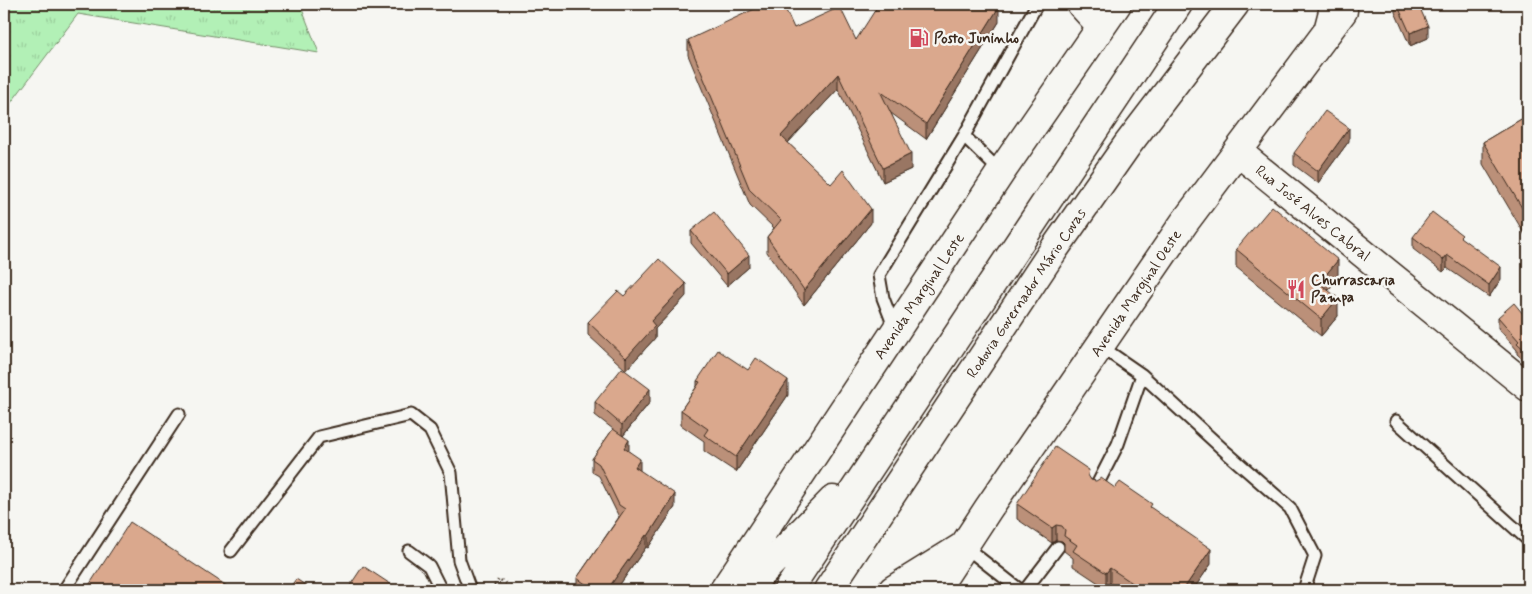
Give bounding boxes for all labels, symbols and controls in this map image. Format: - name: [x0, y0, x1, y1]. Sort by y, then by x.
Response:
- fuel station icon: Posto Juninho: [908, 27, 930, 49]
- place label: Posto Juninho: [934, 29, 1020, 49]
- street label: Rua José Alves Cabral: [1251, 161, 1374, 266]
- street label: Rodovia Governador Mário Covas: [962, 204, 1091, 382]
- street label: Avenida Marginal Oeste: [1087, 226, 1188, 362]
- street label: Avenida Marginal Leste: [870, 229, 970, 364]
- place label: Churrascaria Pampa: [1311, 271, 1395, 308]
- restaurant icon: Churrascaria Pampa: [1285, 278, 1307, 300]

